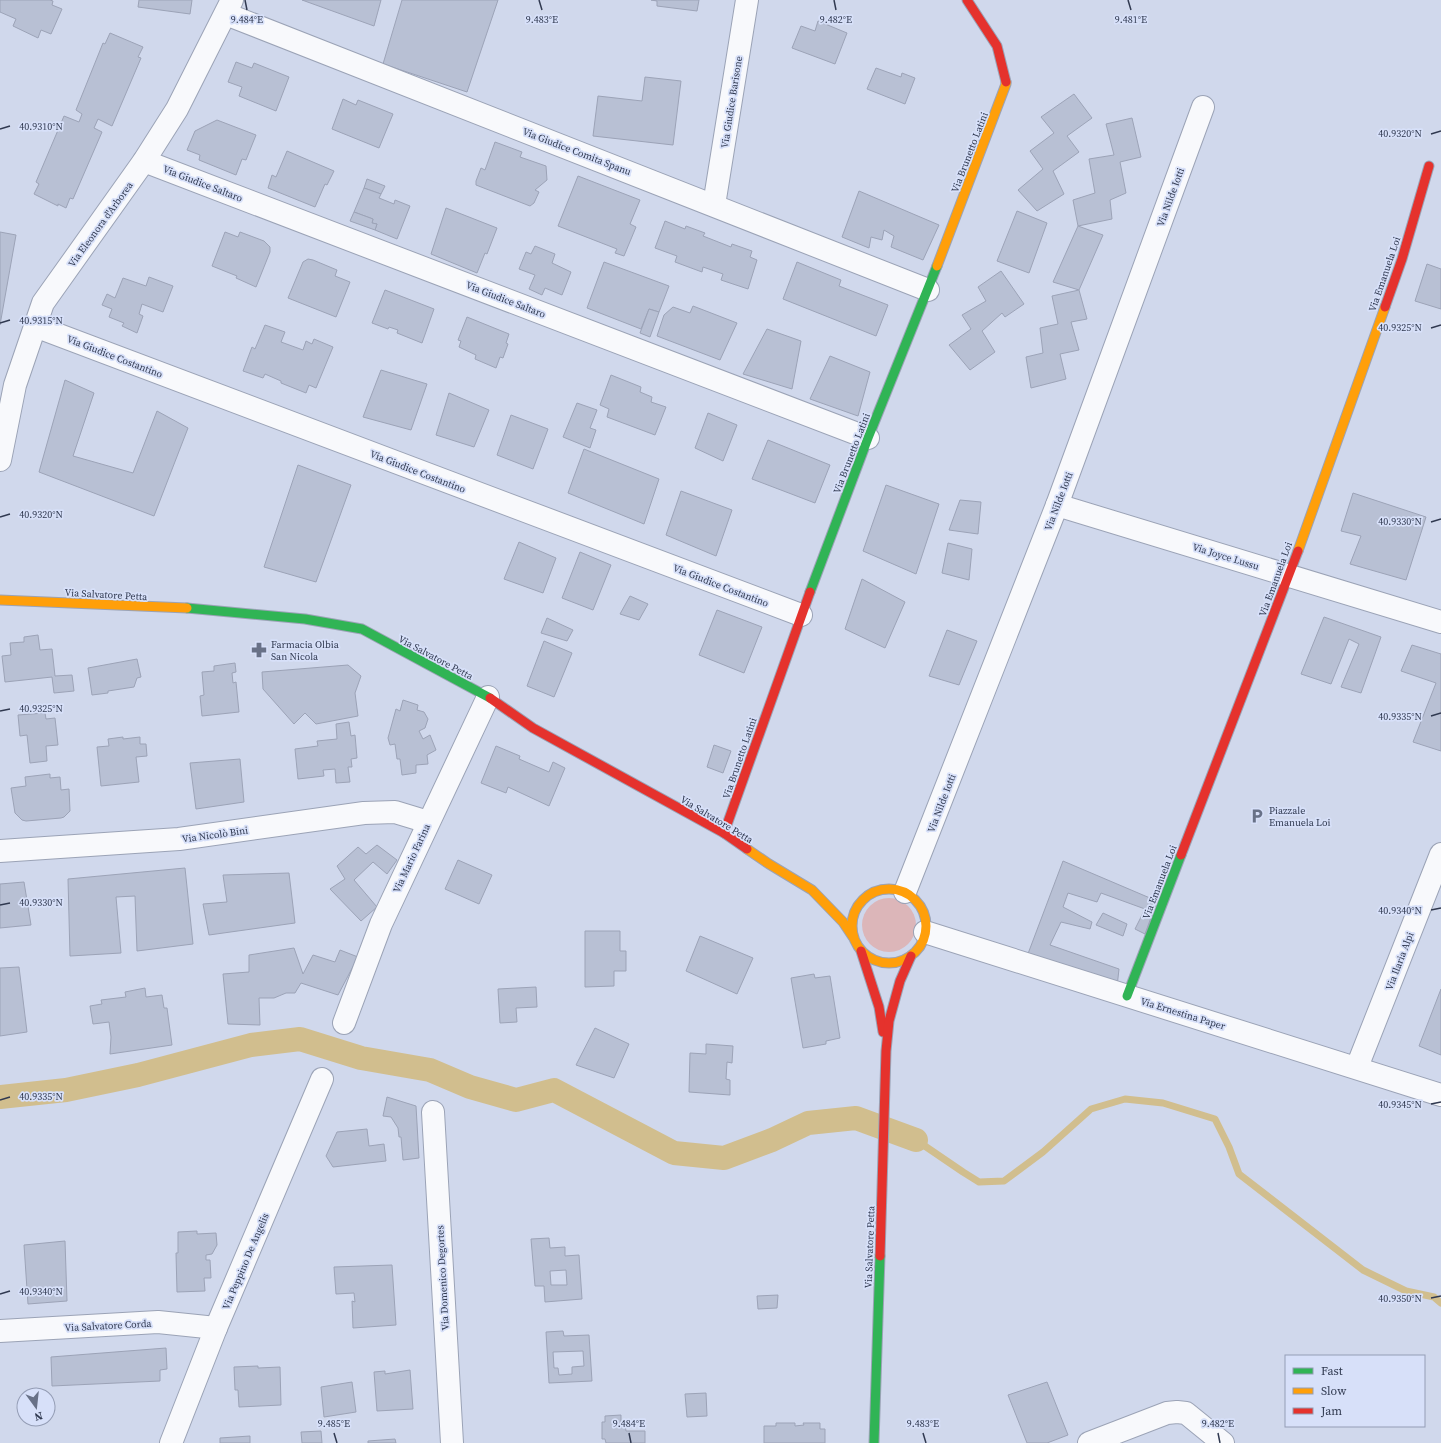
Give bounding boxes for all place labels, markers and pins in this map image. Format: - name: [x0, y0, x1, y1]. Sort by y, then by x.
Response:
- place label: Farmacia Olbia San Nicola: [271, 638, 340, 663]
- pharmacy icon: Farmacia Olbia San Nicola: [250, 641, 268, 659]
- place label: Piazzale Emanuela Loi: [1269, 804, 1331, 829]
- parking icon: Piazzale Emanuela Loi: [1248, 807, 1266, 825]

